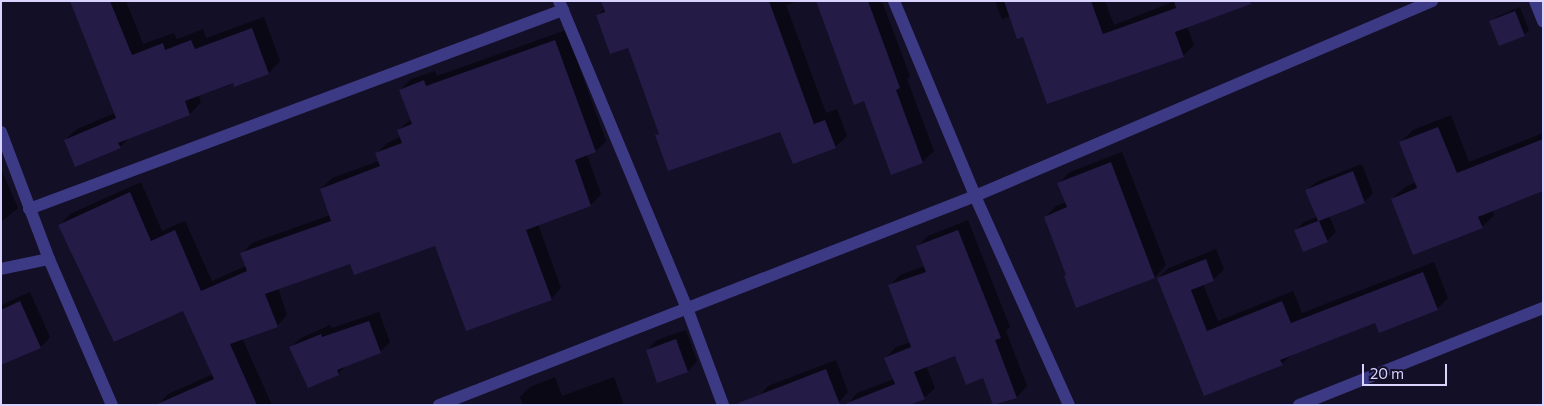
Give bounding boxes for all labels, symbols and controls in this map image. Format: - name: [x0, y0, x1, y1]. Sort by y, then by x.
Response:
- scale bar: [1364, 354, 1449, 386]
- text: 20 m: [1370, 364, 1404, 382]

